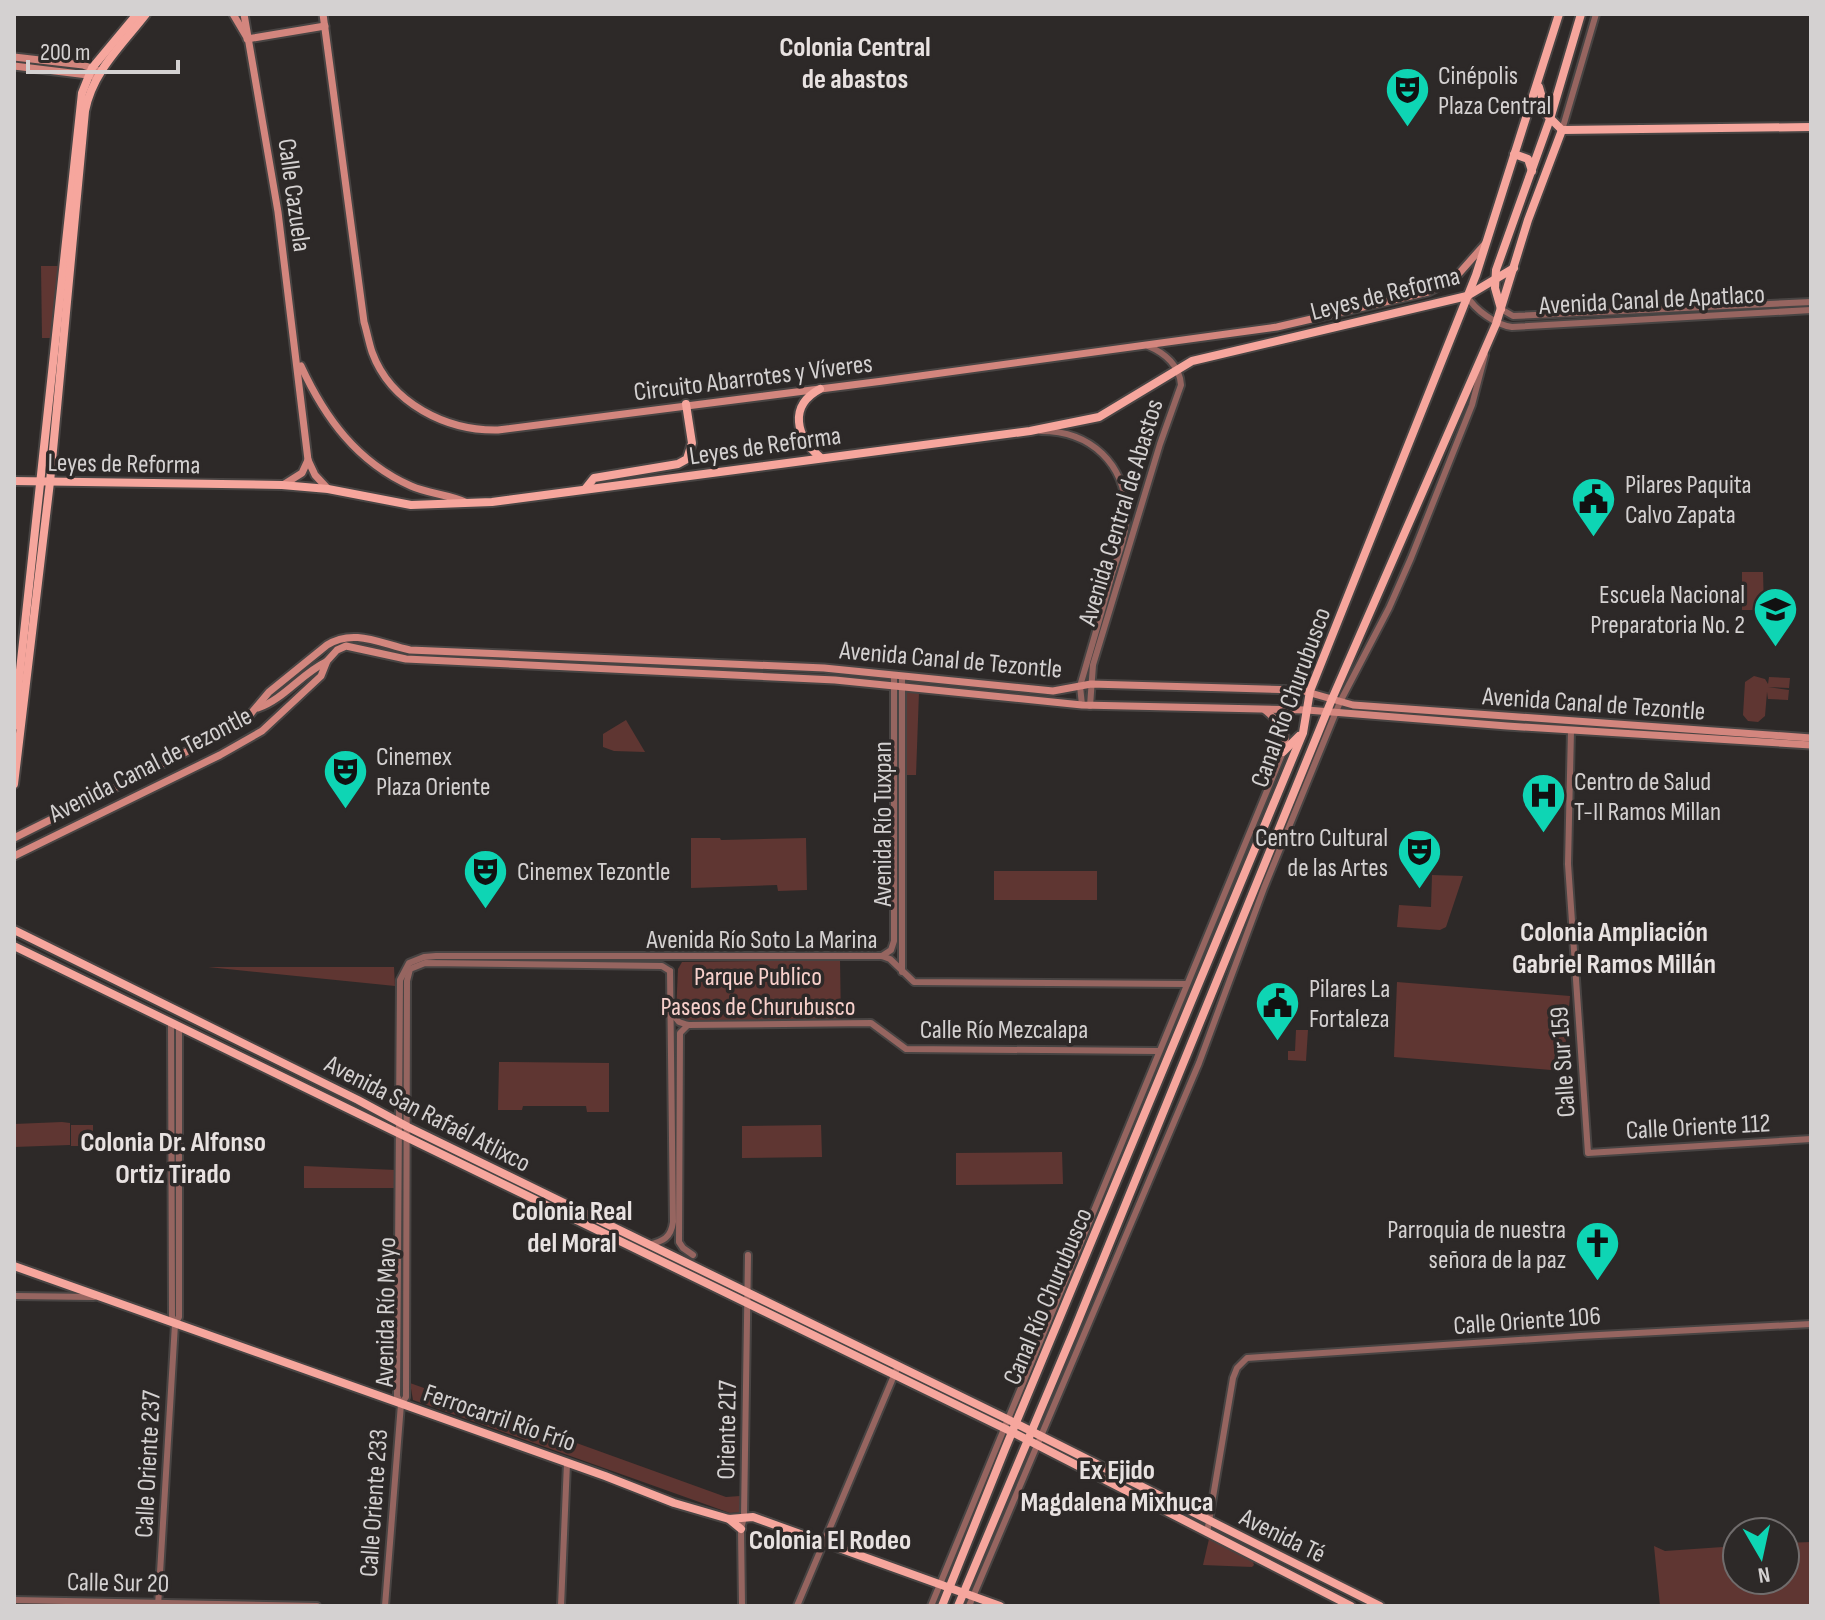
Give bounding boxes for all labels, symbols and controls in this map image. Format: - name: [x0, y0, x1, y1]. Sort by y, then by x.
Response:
- scale bar: [28, 24, 178, 74]
- district label: Colonia Central de abastos: [779, 31, 931, 96]
- text: 200 m: [40, 38, 91, 67]
- place label: Cinépolis Plaza Central: [1438, 61, 1551, 122]
- theatre icon: Cinépolis Plaza Central: [1383, 66, 1431, 129]
- street label: Calle Cazuela: [270, 137, 317, 254]
- street label: Leyes de Reforma: [1307, 261, 1463, 328]
- street label: Avenida Canal de Apatlaco: [1537, 279, 1766, 322]
- street label: Circuito Abarrotes y Víveres: [632, 348, 874, 409]
- street label: Avenida Central de Abastos: [1072, 396, 1171, 630]
- street label: Leyes de Reforma: [687, 421, 843, 472]
- street label: Leyes de Reforma: [47, 448, 201, 481]
- place label: Pilares Paquita Calvo Zapata: [1625, 470, 1752, 531]
- public building icon: Pilares Paquita Calvo Zapata: [1570, 475, 1618, 538]
- place label: Escuela Nacional Preparatoria No. 2: [1590, 580, 1745, 641]
- school or university icon: Escuela Nacional Preparatoria No. 2: [1752, 585, 1800, 648]
- street label: Canal Río Churubusco: [1245, 603, 1338, 792]
- street label: Avenida Canal de Tezontle: [837, 635, 1063, 686]
- street label: Avenida Canal de Tezontle: [1480, 681, 1706, 728]
- street label: Avenida Canal de Tezontle: [43, 701, 257, 830]
- street label: Avenida Río Tuxpan: [868, 741, 899, 908]
- place label: Cinemex Plaza Oriente: [376, 742, 490, 803]
- theatre icon: Cinemex Plaza Oriente: [321, 747, 369, 810]
- place label: Centro de Salud T-II Ramos Millan: [1574, 767, 1721, 828]
- hospital icon: Centro de Salud T-II Ramos Millan: [1519, 772, 1567, 835]
- place label: Centro Cultural de las Artes: [1255, 823, 1388, 884]
- theatre icon: Centro Cultural de las Artes: [1395, 828, 1443, 891]
- theatre icon: Cinemex Tezontle: [462, 847, 510, 910]
- place label: Cinemex Tezontle: [517, 857, 670, 888]
- district label: Colonia Ampliación Gabriel Ramos Millán: [1512, 916, 1716, 981]
- street label: Avenida Río Soto La Marina: [645, 925, 878, 956]
- park label: Parque Publico Paseos de Churubusco: [660, 962, 856, 1023]
- place label: Pilares La Fortaleza: [1309, 974, 1390, 1035]
- public building icon: Pilares La Fortaleza: [1254, 979, 1302, 1042]
- street label: Calle Sur 159: [1544, 1005, 1583, 1118]
- street label: Calle Río Mezcalapa: [920, 1015, 1088, 1046]
- street label: Avenida San Rafaél Atlixco: [318, 1049, 535, 1180]
- street label: Calle Oriente 112: [1625, 1108, 1771, 1147]
- district label: Colonia Dr. Alfonso Ortiz Tirado: [80, 1126, 266, 1191]
- district label: Colonia Real del Moral: [512, 1195, 632, 1260]
- street label: Canal Río Churubusco: [997, 1204, 1100, 1390]
- place label: Parroquia de nuestra señora de la paz: [1387, 1215, 1566, 1276]
- church icon: Parroquia de nuestra señora de la paz: [1573, 1220, 1621, 1283]
- street label: Avenida Río Mayo: [370, 1237, 403, 1388]
- street label: Calle Oriente 106: [1452, 1301, 1602, 1342]
- street label: Ferrocarril Río Frío: [419, 1378, 580, 1459]
- street label: Oriente 217: [711, 1379, 744, 1480]
- street label: Calle Oriente 237: [129, 1389, 168, 1539]
- street label: Calle Oriente 233: [354, 1428, 395, 1578]
- district label: Ex Ejido Magdalena Mixhuca: [1020, 1454, 1214, 1519]
- street label: Avenida Té: [1234, 1502, 1330, 1570]
- north arrow: [1721, 1516, 1801, 1596]
- district label: Colonia El Rodeo: [749, 1524, 911, 1557]
- text: N: [1756, 1560, 1772, 1589]
- street label: Calle Sur 20: [67, 1567, 169, 1600]

